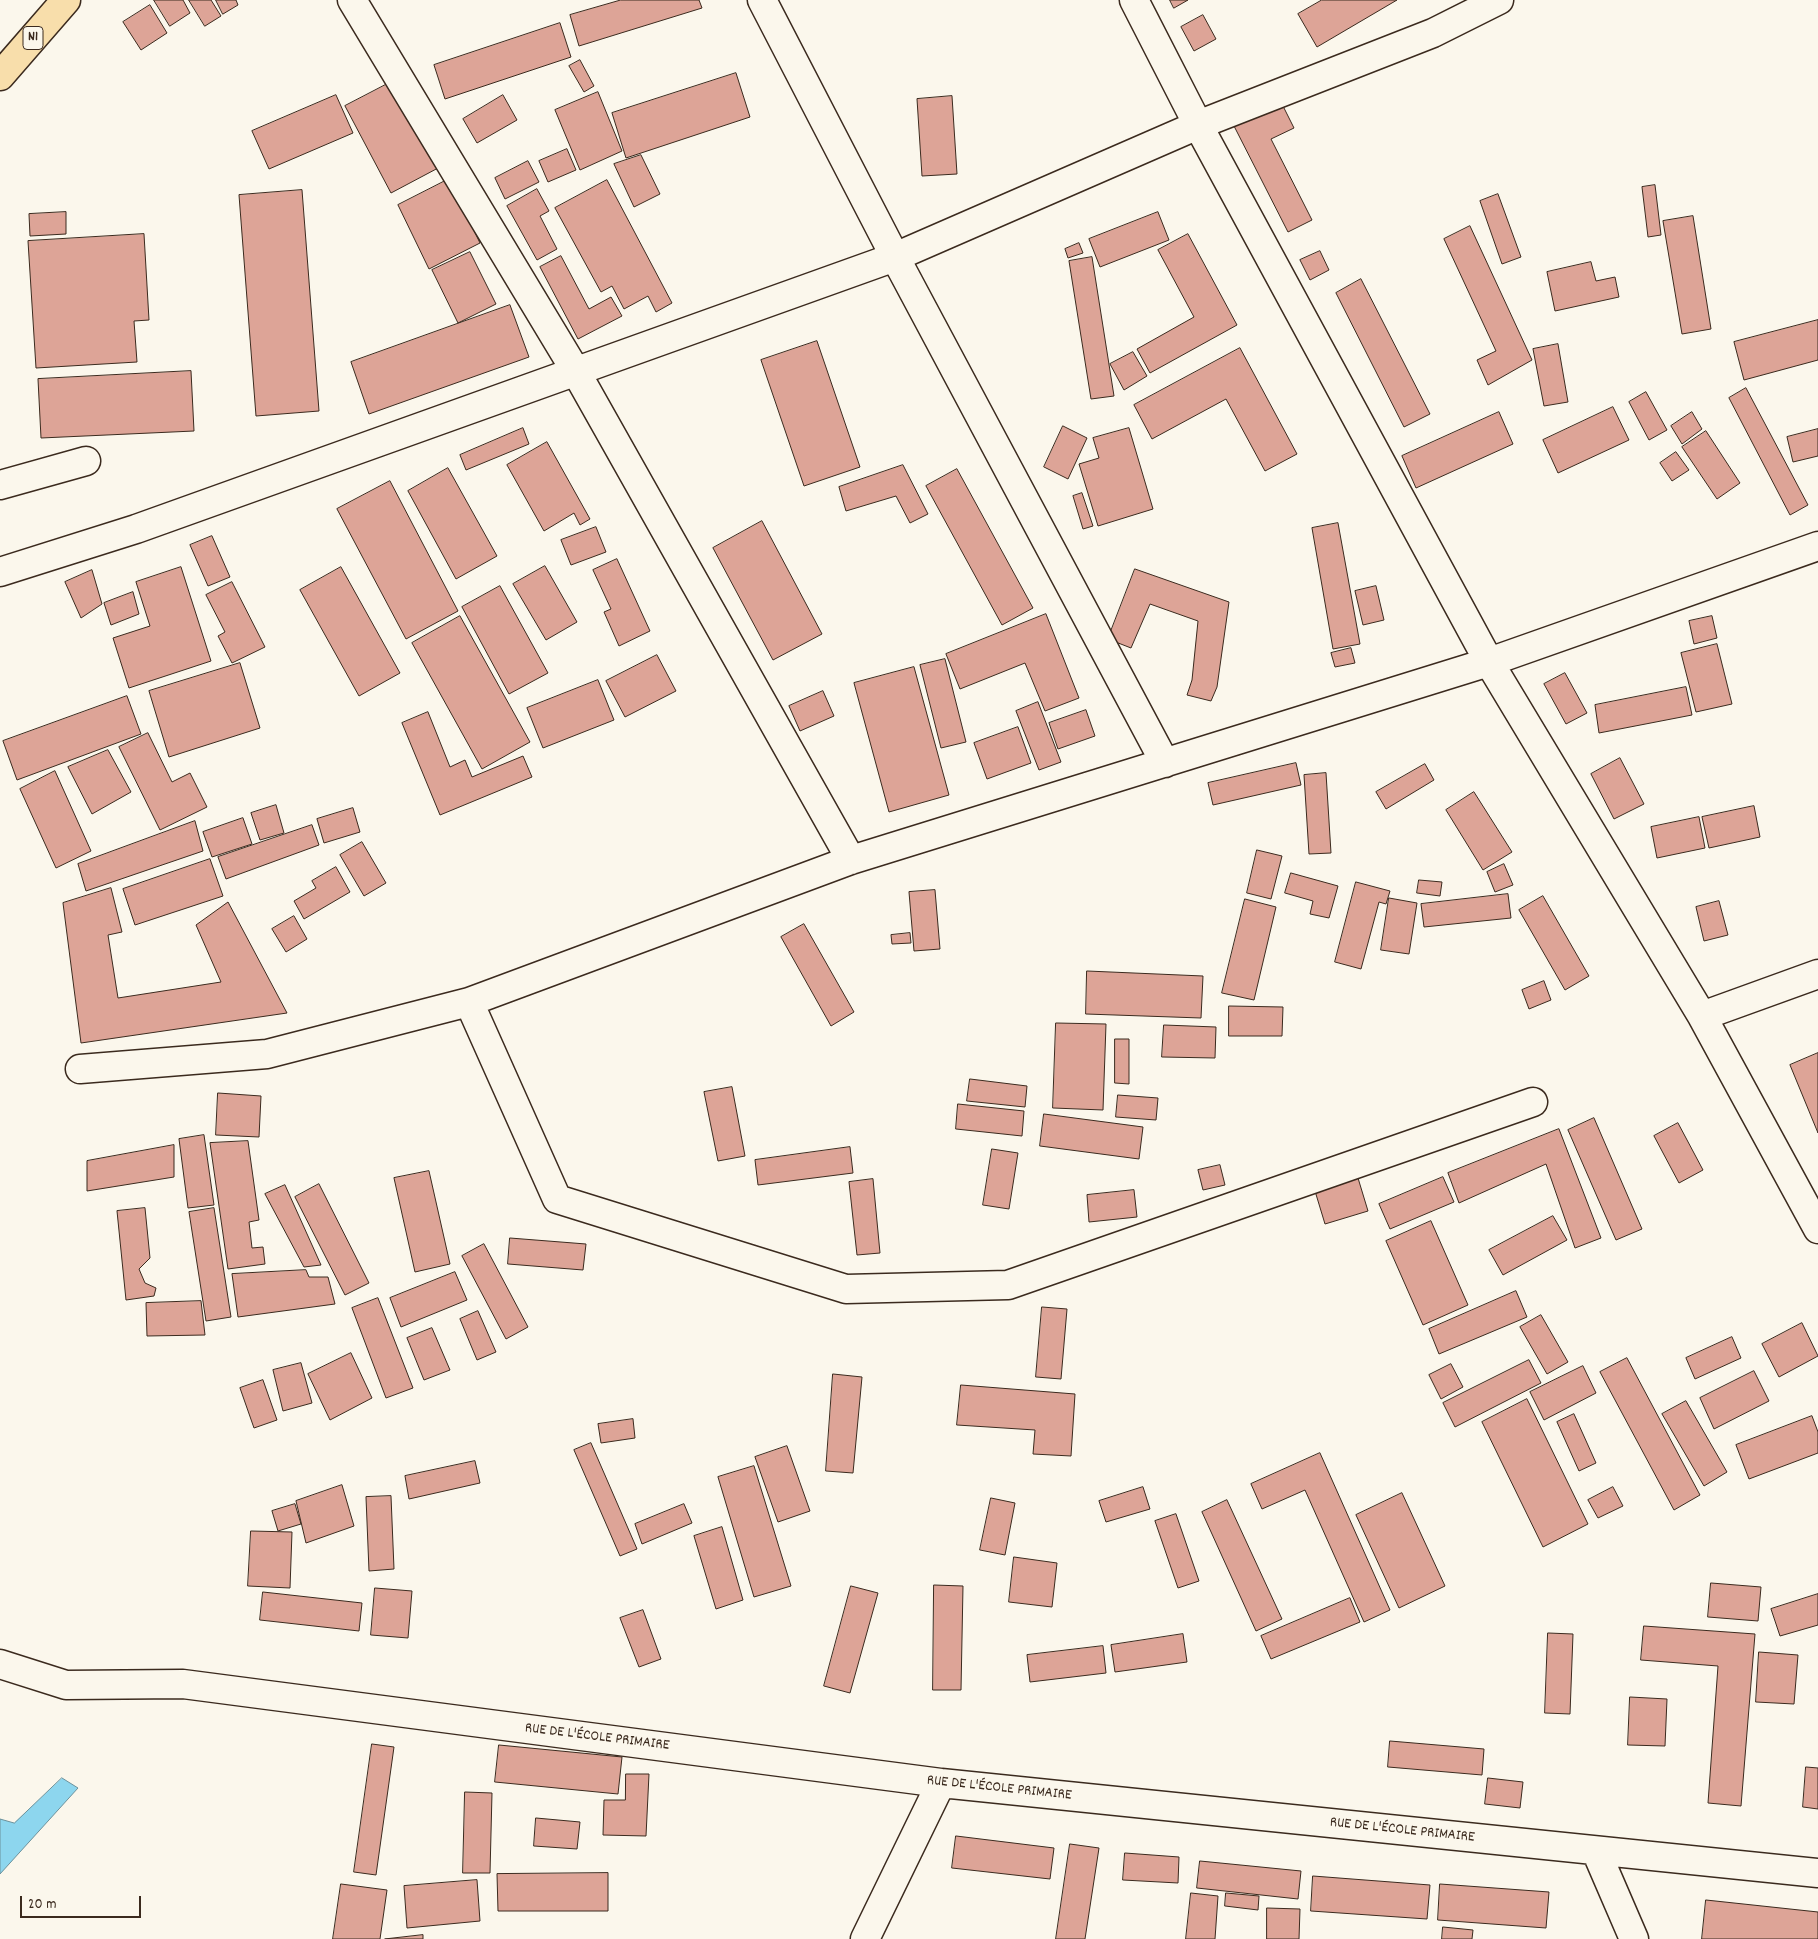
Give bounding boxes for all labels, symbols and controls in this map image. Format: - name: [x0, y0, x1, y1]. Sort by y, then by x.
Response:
- road number: N1: [23, 26, 43, 49]
- street label: RUE DE L'ÉCOLE PRIMAIRE: [524, 1720, 670, 1756]
- street label: RUE DE L'ÉCOLE PRIMAIRE: [926, 1772, 1072, 1806]
- street label: RUE DE L'ÉCOLE PRIMAIRE: [1329, 1814, 1475, 1848]
- scale bar: [22, 1886, 144, 1918]
- text: 20 m: [28, 1894, 56, 1916]

